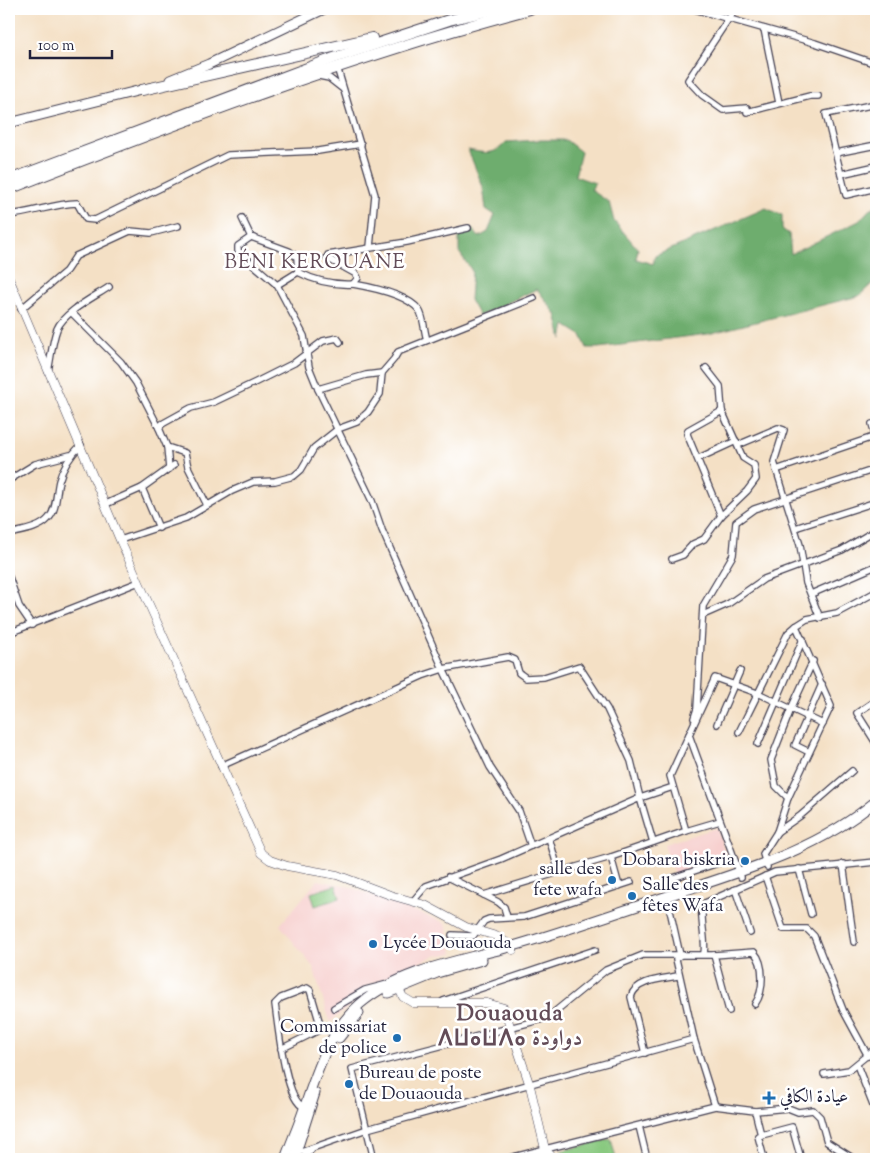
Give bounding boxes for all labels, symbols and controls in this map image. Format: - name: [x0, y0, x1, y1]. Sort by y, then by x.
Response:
- scale bar: [30, 28, 112, 60]
- text: 100 m: [38, 36, 75, 57]
- district label: BÉNI KEROUANE: [224, 248, 406, 278]
- place label: Dobara biskria: [623, 848, 735, 874]
- marker: Dobara biskria: [739, 855, 751, 867]
- place label: salle des fete wafa: [533, 857, 602, 904]
- place label: Salle des fêtes Wafa: [642, 873, 723, 920]
- marker: salle des fete wafa: [606, 874, 618, 886]
- marker: Salle des fêtes Wafa: [626, 890, 638, 902]
- place label: Lycée Douaouda: [383, 931, 512, 957]
- marker: Lycée Douaouda: [367, 938, 379, 950]
- district label: Douaouda ⴷⵡⴰⵡⴷⴰ دواودة: [438, 999, 582, 1056]
- place label: Commissariat de police: [280, 1015, 387, 1062]
- marker: Commissariat de police: [391, 1032, 403, 1044]
- place label: Bureau de poste de Douaouda: [359, 1061, 482, 1108]
- marker: Bureau de poste de Douaouda: [343, 1078, 355, 1090]
- place label: عيادة الكافي: [780, 1085, 848, 1111]
- marker: عيادة الكافي: [762, 1091, 776, 1105]

